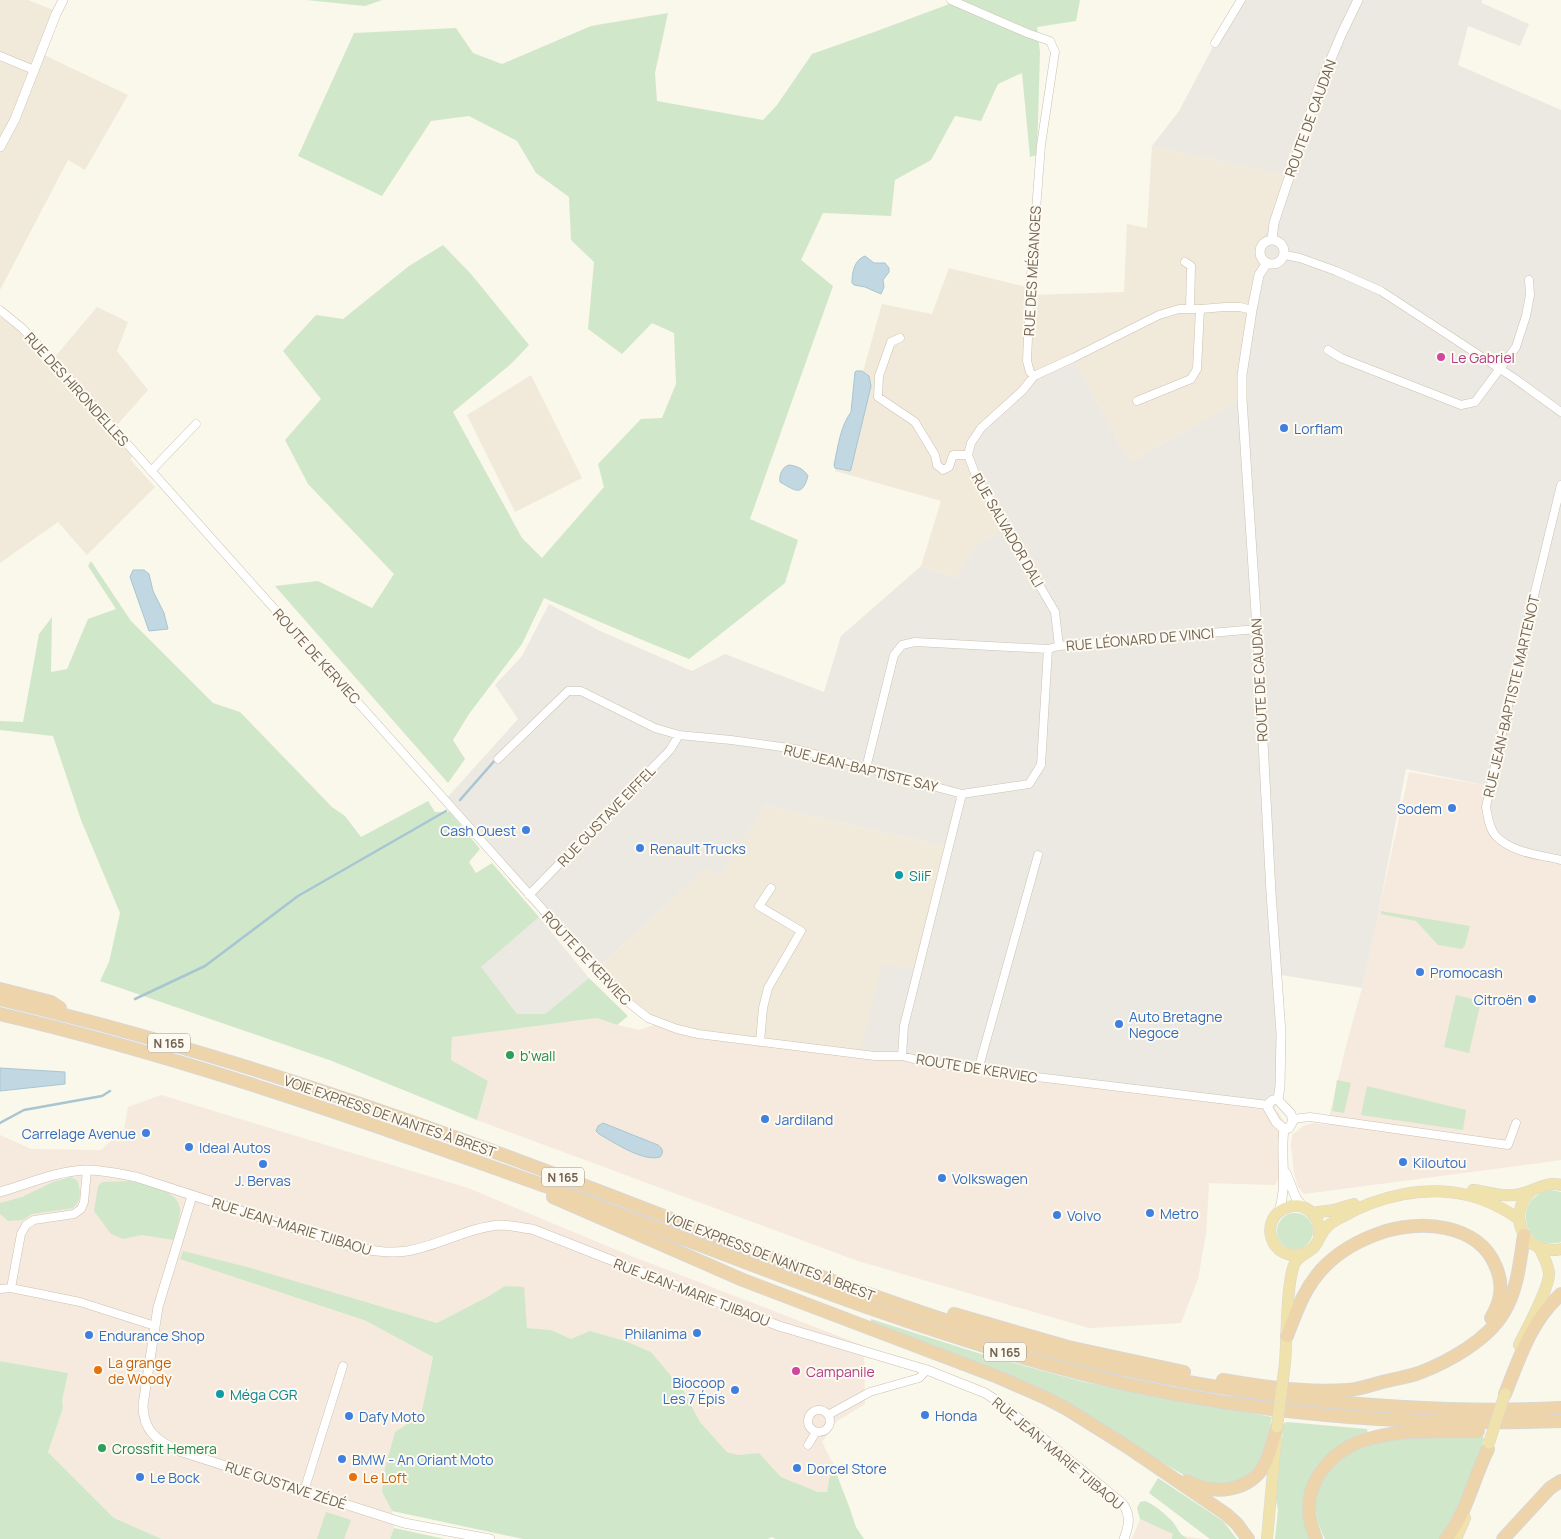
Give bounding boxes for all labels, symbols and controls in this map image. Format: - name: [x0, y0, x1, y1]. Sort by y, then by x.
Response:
- street label: ROUTE DE CAUDAN: [1280, 57, 1340, 179]
- street label: RUE DES MÉSANGES: [1019, 205, 1045, 337]
- street label: RUE DES HIRONDELLES: [21, 328, 134, 450]
- place label: Le Gabriel: [1451, 348, 1515, 367]
- marker: Le Gabriel: [1435, 351, 1447, 363]
- place label: Lorflam: [1294, 419, 1343, 438]
- marker: Lorflam: [1278, 422, 1290, 434]
- street label: RUE SALVADOR DALI: [968, 469, 1048, 591]
- street label: RUE JEAN-BAPTISTE MARTENOT: [1478, 592, 1544, 799]
- street label: ROUTE DE KERVIEC: [269, 604, 365, 708]
- street label: ROUTE DE CAUDAN: [1246, 618, 1272, 742]
- street label: RUE LÉONARD DE VINCI: [1065, 623, 1215, 655]
- street label: RUE JEAN-BAPTISTE SAY: [782, 740, 940, 796]
- street label: RUE GUSTAVE EIFFEL: [553, 762, 659, 870]
- place label: Sodem: [1397, 799, 1442, 818]
- marker: Sodem: [1446, 802, 1458, 814]
- place label: Cash Ouest: [440, 821, 516, 840]
- marker: Cash Ouest: [520, 824, 532, 836]
- place label: Renault Trucks: [650, 839, 746, 858]
- marker: Renault Trucks: [634, 842, 646, 854]
- place label: SiiF: [909, 866, 931, 885]
- marker: SiiF: [893, 869, 905, 881]
- street label: ROUTE DE KERVIEC: [538, 907, 636, 1009]
- place label: Promocash: [1430, 963, 1503, 982]
- marker: Promocash: [1414, 966, 1426, 978]
- place label: Citroën: [1474, 990, 1522, 1009]
- marker: Citroën: [1526, 993, 1538, 1005]
- place label: Auto Bretagne Negoce: [1129, 1007, 1222, 1042]
- marker: Auto Bretagne Negoce: [1113, 1018, 1125, 1030]
- road number: N 165: [148, 1034, 190, 1052]
- place label: b'wall: [520, 1046, 556, 1065]
- marker: b'wall: [504, 1049, 516, 1061]
- street label: ROUTE DE KERVIEC: [915, 1049, 1039, 1087]
- street label: VOIE EXPRESS DE NANTES À BREST: [281, 1071, 499, 1162]
- place label: Jardiland: [775, 1110, 833, 1129]
- marker: Jardiland: [759, 1113, 771, 1125]
- place label: Carrelage Avenue: [22, 1124, 136, 1143]
- marker: Carrelage Avenue: [140, 1127, 152, 1139]
- place label: Ideal Autos: [199, 1138, 271, 1157]
- marker: Ideal Autos: [183, 1141, 195, 1153]
- place label: Kiloutou: [1413, 1153, 1466, 1172]
- marker: Kiloutou: [1397, 1156, 1409, 1168]
- marker: J. Bervas: [257, 1158, 269, 1170]
- road number: N 165: [542, 1168, 584, 1186]
- place label: Volkswagen: [952, 1169, 1028, 1188]
- place label: J. Bervas: [235, 1171, 291, 1190]
- marker: Volkswagen: [936, 1172, 948, 1184]
- street label: RUE JEAN-MARIE TJIBAOU: [210, 1193, 374, 1259]
- place label: Metro: [1160, 1204, 1199, 1223]
- place label: Volvo: [1067, 1206, 1101, 1225]
- street label: VOIE EXPRESS DE NANTES À BREST: [662, 1207, 878, 1305]
- marker: Metro: [1144, 1207, 1156, 1219]
- marker: Volvo: [1051, 1209, 1063, 1221]
- street label: RUE JEAN-MARIE TJIBAOU: [611, 1253, 773, 1331]
- place label: Philanima: [625, 1324, 687, 1343]
- place label: Endurance Shop: [99, 1326, 205, 1345]
- marker: Philanima: [691, 1327, 703, 1339]
- marker: Endurance Shop: [83, 1329, 95, 1341]
- road number: N 165: [984, 1342, 1026, 1361]
- place label: La grange de Woody: [108, 1353, 172, 1388]
- place label: Campanile: [806, 1362, 875, 1381]
- marker: La grange de Woody: [92, 1364, 104, 1376]
- marker: Campanile: [790, 1365, 802, 1377]
- place label: Biocoop Les 7 Épis: [663, 1373, 725, 1408]
- marker: Biocoop Les 7 Épis: [729, 1384, 741, 1396]
- place label: Méga CGR: [230, 1385, 298, 1404]
- marker: Méga CGR: [214, 1388, 226, 1400]
- street label: RUE JEAN-MARIE TJIBAOU: [988, 1392, 1128, 1514]
- place label: Honda: [935, 1406, 977, 1425]
- place label: Dafy Moto: [359, 1407, 425, 1426]
- marker: Honda: [919, 1409, 931, 1421]
- marker: Dafy Moto: [343, 1410, 355, 1422]
- place label: Crossfit Hemera: [112, 1439, 217, 1458]
- marker: Crossfit Hemera: [96, 1442, 108, 1454]
- place label: BMW - An Oriant Moto: [352, 1450, 494, 1469]
- marker: BMW - An Oriant Moto: [336, 1453, 348, 1465]
- street label: RUE GUSTAVE ZÉDÉ: [223, 1456, 349, 1514]
- place label: Dorcel Store: [807, 1459, 887, 1478]
- marker: Dorcel Store: [791, 1462, 803, 1474]
- place label: Le Bock: [150, 1468, 201, 1487]
- place label: Le Loft: [363, 1468, 408, 1487]
- marker: Le Bock: [134, 1471, 146, 1483]
- marker: Le Loft: [347, 1471, 359, 1483]

